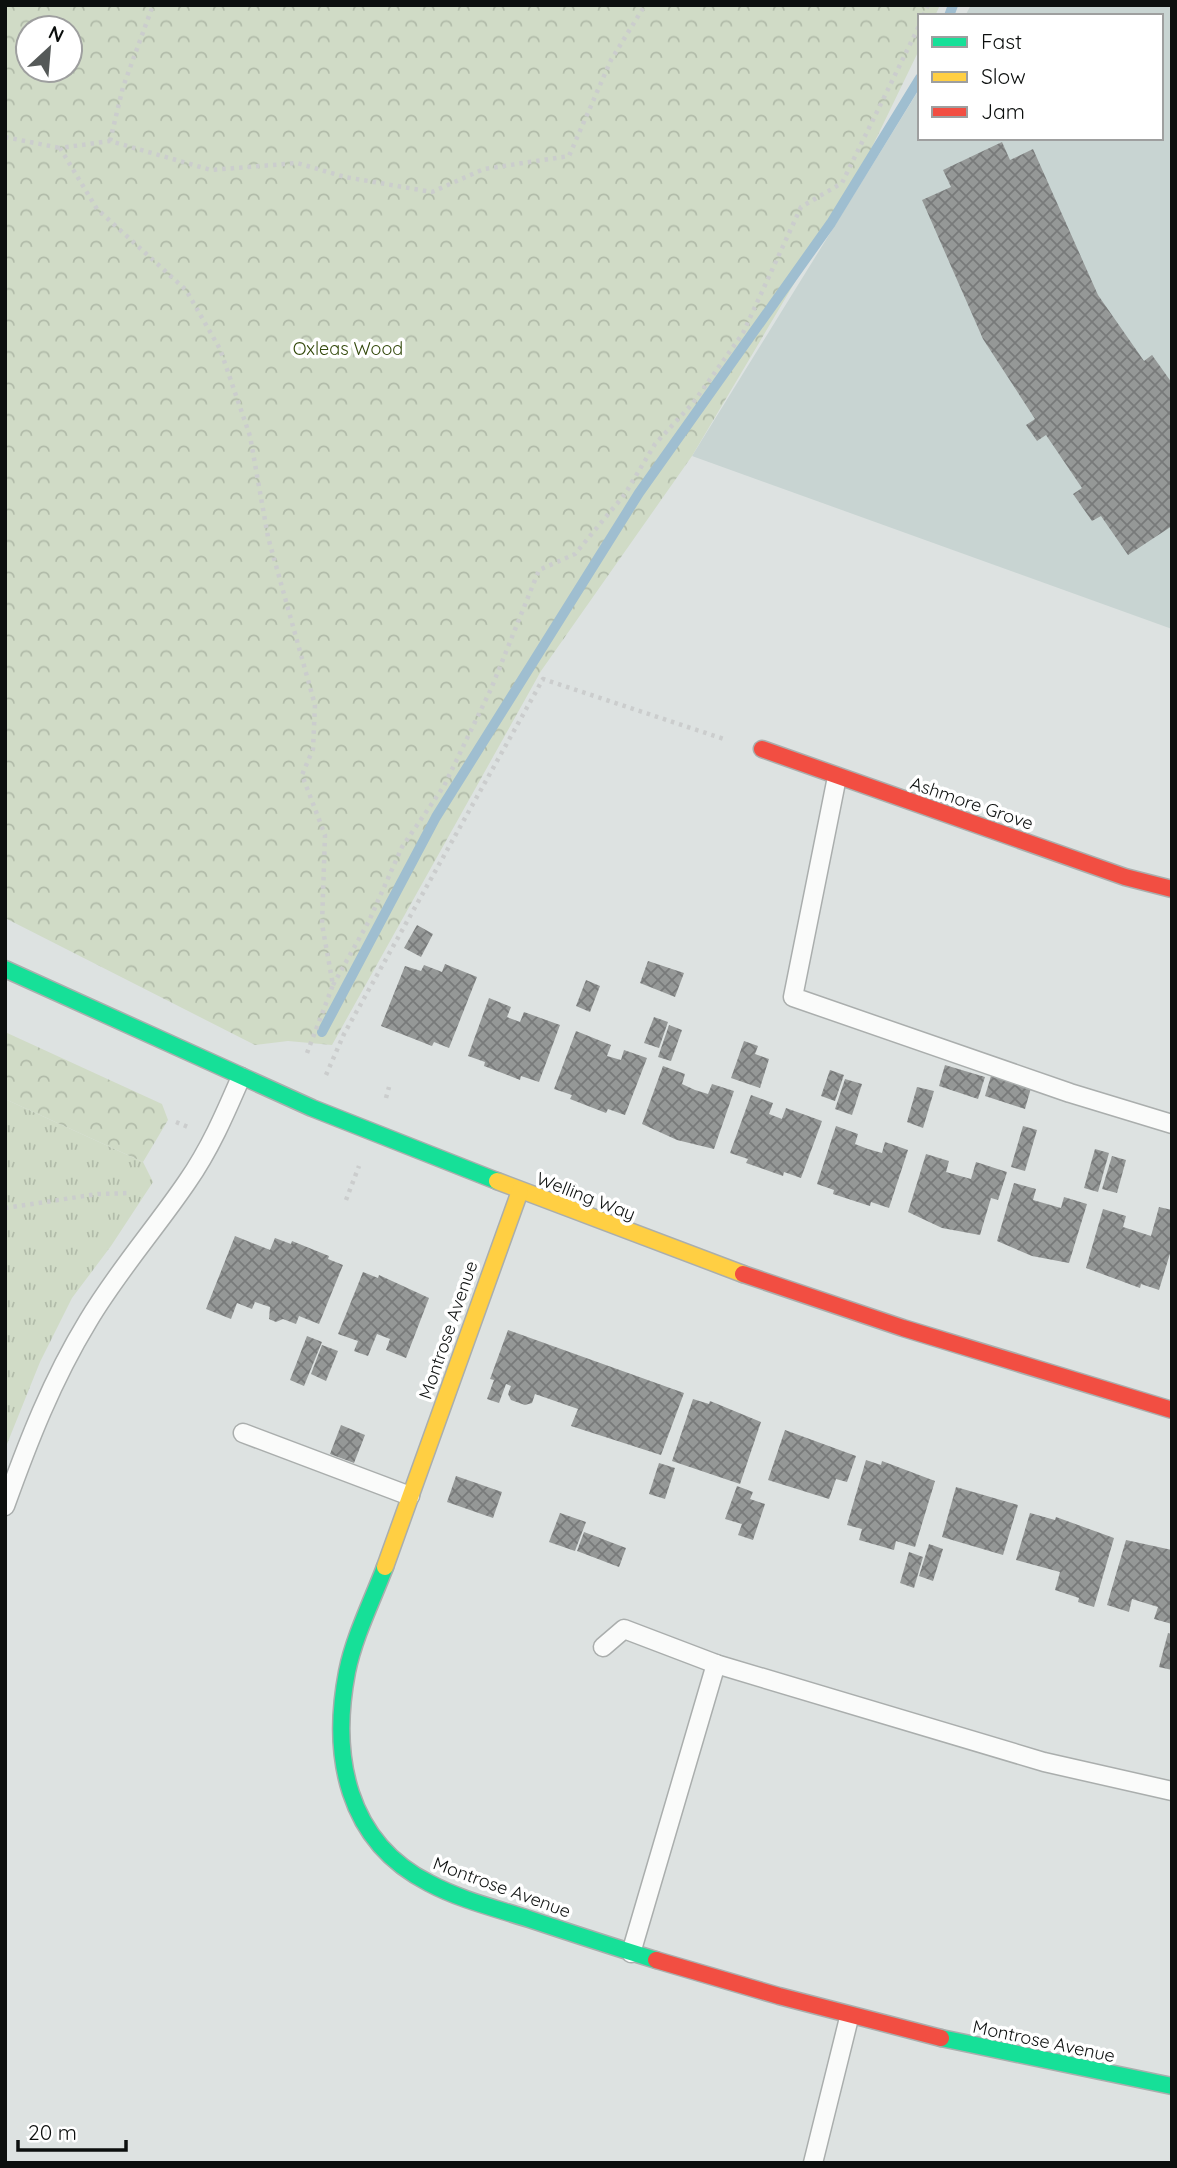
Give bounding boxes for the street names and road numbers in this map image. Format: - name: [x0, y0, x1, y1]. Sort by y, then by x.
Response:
- street label: Ashmore Grove: [907, 771, 1037, 835]
- street label: Welling Way: [533, 1167, 639, 1225]
- street label: Montrose Avenue: [414, 1258, 482, 1402]
- street label: Montrose Avenue: [430, 1851, 574, 1923]
- street label: Montrose Avenue: [971, 2015, 1117, 2067]

